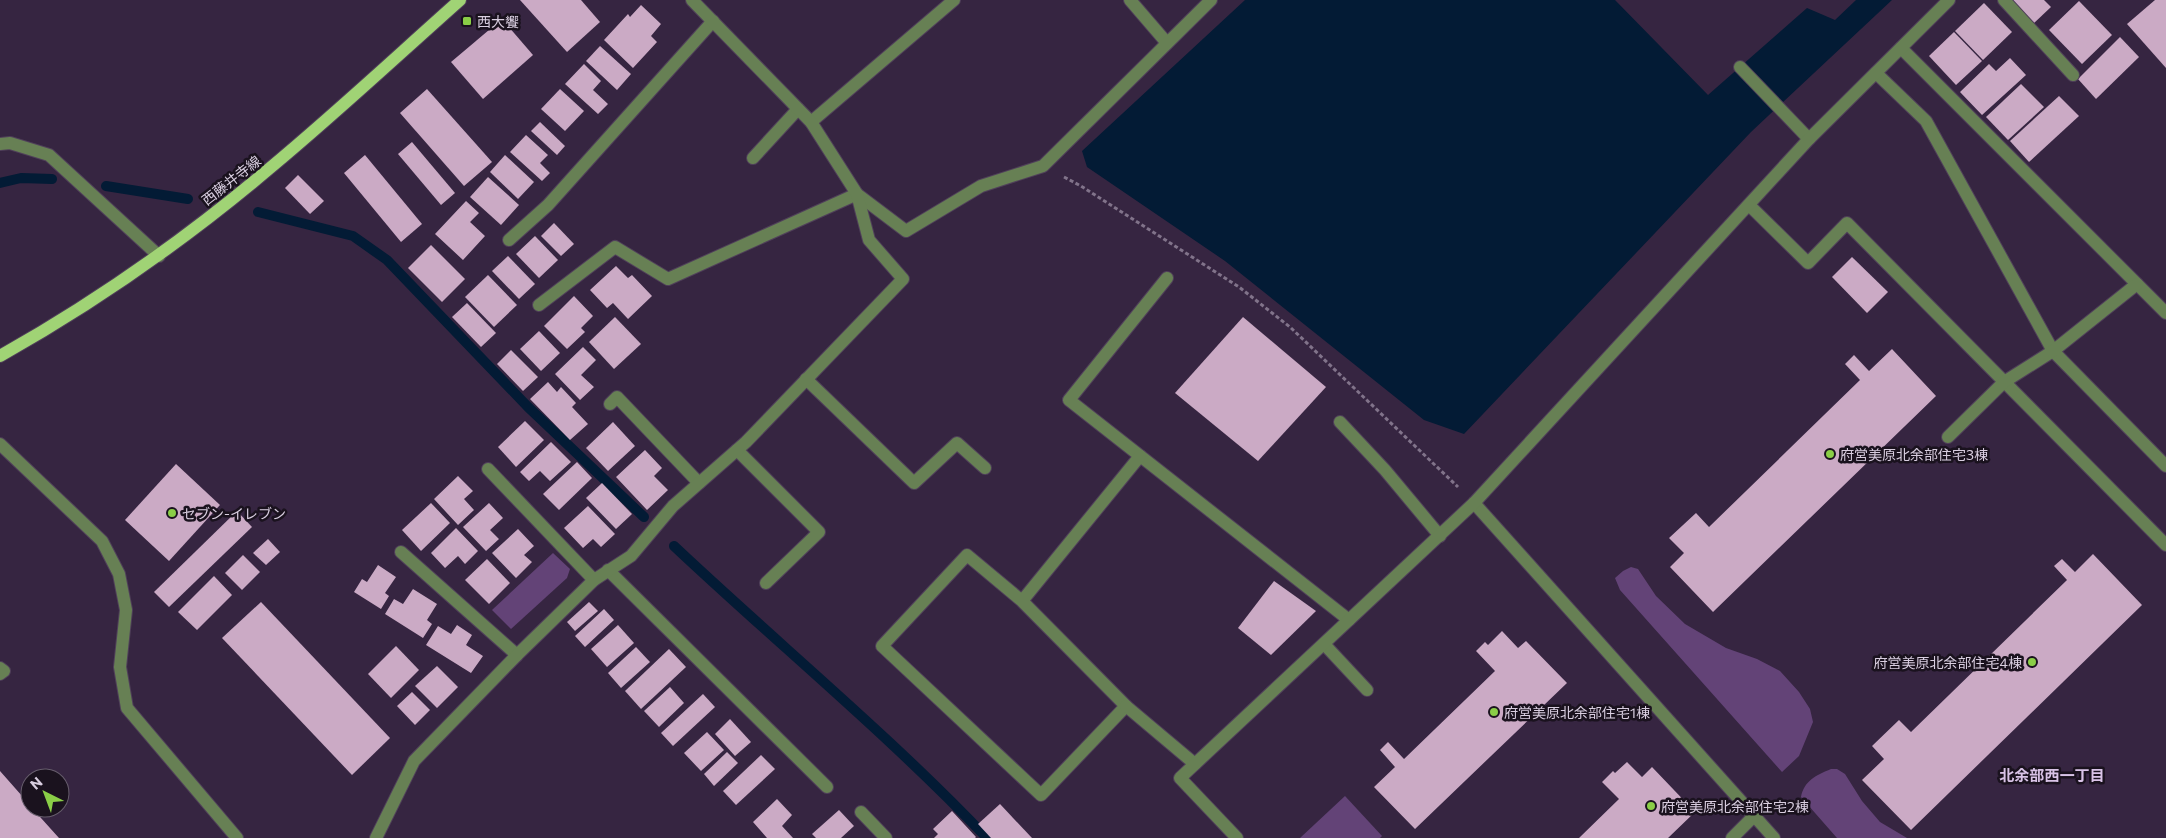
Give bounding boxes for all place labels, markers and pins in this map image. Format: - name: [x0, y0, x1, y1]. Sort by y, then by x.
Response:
- place label: 西大饗: [477, 13, 519, 30]
- marker: 西大饗: [461, 15, 473, 27]
- place label: 府営美原北余部住宅3棟: [1840, 446, 1988, 463]
- marker: 府営美原北余部住宅3棟: [1824, 448, 1836, 460]
- place label: セブン-イレブン: [182, 505, 286, 522]
- marker: セブン-イレブン: [166, 507, 178, 519]
- place label: 府営美原北余部住宅4棟: [1874, 654, 2022, 671]
- marker: 府営美原北余部住宅4棟: [2026, 656, 2038, 668]
- place label: 府営美原北余部住宅1棟: [1504, 704, 1650, 721]
- marker: 府営美原北余部住宅1棟: [1488, 706, 1500, 718]
- place label: 府営美原北余部住宅2棟: [1661, 798, 1809, 815]
- marker: 府営美原北余部住宅2棟: [1645, 800, 1657, 812]

